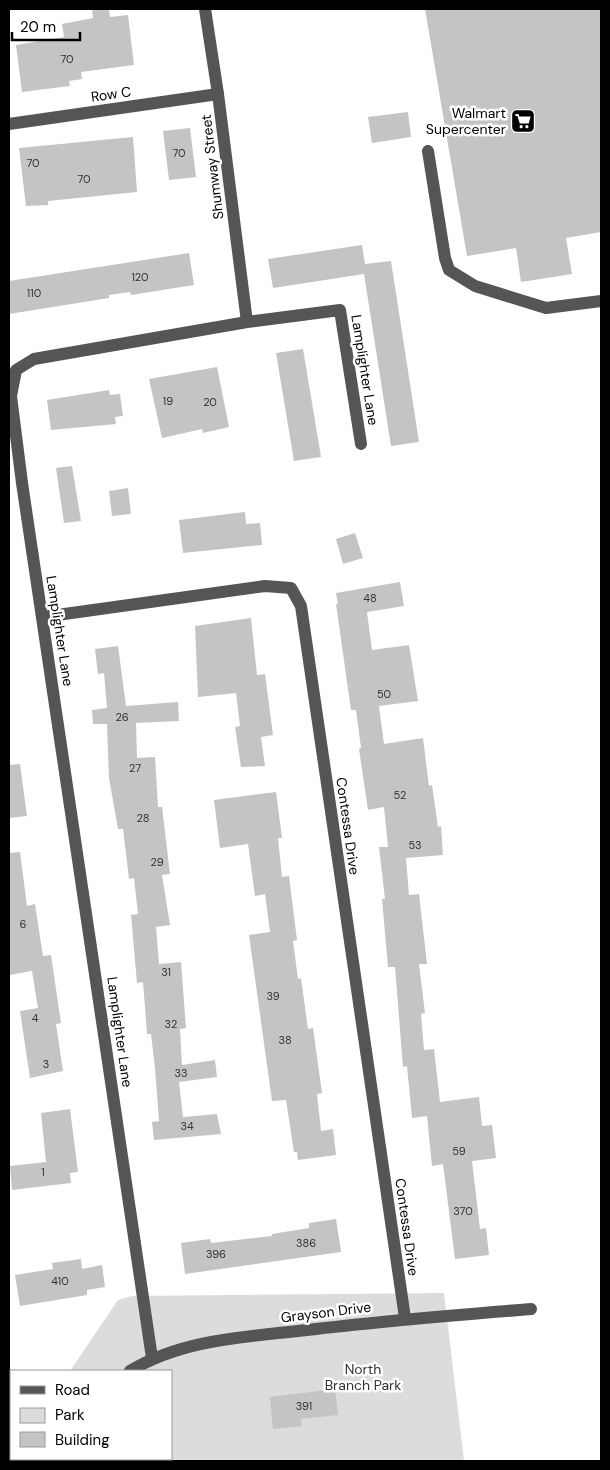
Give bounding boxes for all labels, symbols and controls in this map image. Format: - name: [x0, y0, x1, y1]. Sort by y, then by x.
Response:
- scale bar: [12, 10, 80, 42]
- text: 20 m: [20, 17, 56, 37]
- house number: 70: [60, 52, 74, 66]
- street label: Row C: [90, 82, 132, 106]
- place label: Walmart Supercenter: [426, 104, 506, 138]
- supermarket icon: Walmart Supercenter: [510, 108, 536, 134]
- street label: Shumway Street: [197, 113, 227, 221]
- house number: 70: [172, 146, 186, 160]
- house number: 70: [26, 156, 40, 170]
- house number: 70: [77, 172, 91, 186]
- house number: 120: [131, 270, 149, 284]
- house number: 110: [27, 286, 41, 300]
- street label: Lamplighter Lane: [347, 313, 383, 427]
- house number: 19: [163, 394, 173, 408]
- house number: 20: [203, 395, 217, 409]
- street label: Lamplighter Lane: [42, 574, 78, 688]
- house number: 48: [363, 591, 377, 605]
- house number: 50: [377, 687, 391, 701]
- house number: 26: [115, 710, 129, 724]
- house number: 27: [129, 761, 141, 775]
- street label: Contessa Drive: [332, 776, 364, 876]
- house number: 52: [394, 788, 406, 802]
- house number: 28: [137, 811, 149, 825]
- house number: 53: [408, 838, 422, 852]
- house number: 29: [150, 855, 164, 869]
- house number: 6: [20, 917, 27, 931]
- house number: 31: [161, 965, 171, 979]
- street label: Lamplighter Lane: [103, 975, 137, 1089]
- house number: 39: [266, 989, 280, 1003]
- house number: 4: [32, 1011, 39, 1025]
- house number: 32: [165, 1017, 177, 1031]
- house number: 38: [278, 1033, 292, 1047]
- house number: 3: [43, 1057, 49, 1071]
- house number: 33: [174, 1066, 188, 1080]
- house number: 34: [180, 1119, 194, 1133]
- house number: 59: [452, 1144, 466, 1158]
- house number: 1: [41, 1165, 45, 1179]
- street label: Contessa Drive: [391, 1177, 423, 1277]
- house number: 370: [453, 1204, 473, 1218]
- house number: 386: [296, 1236, 316, 1250]
- house number: 396: [206, 1247, 226, 1261]
- house number: 410: [51, 1274, 69, 1288]
- street label: Grayson Drive: [280, 1298, 372, 1326]
- park label: North Branch Park: [325, 1360, 401, 1394]
- legend: [10, 1370, 172, 1460]
- text: Road: [55, 1380, 90, 1400]
- house number: 391: [296, 1399, 312, 1413]
- text: Park: [55, 1405, 85, 1425]
- text: Building: [55, 1430, 110, 1450]

